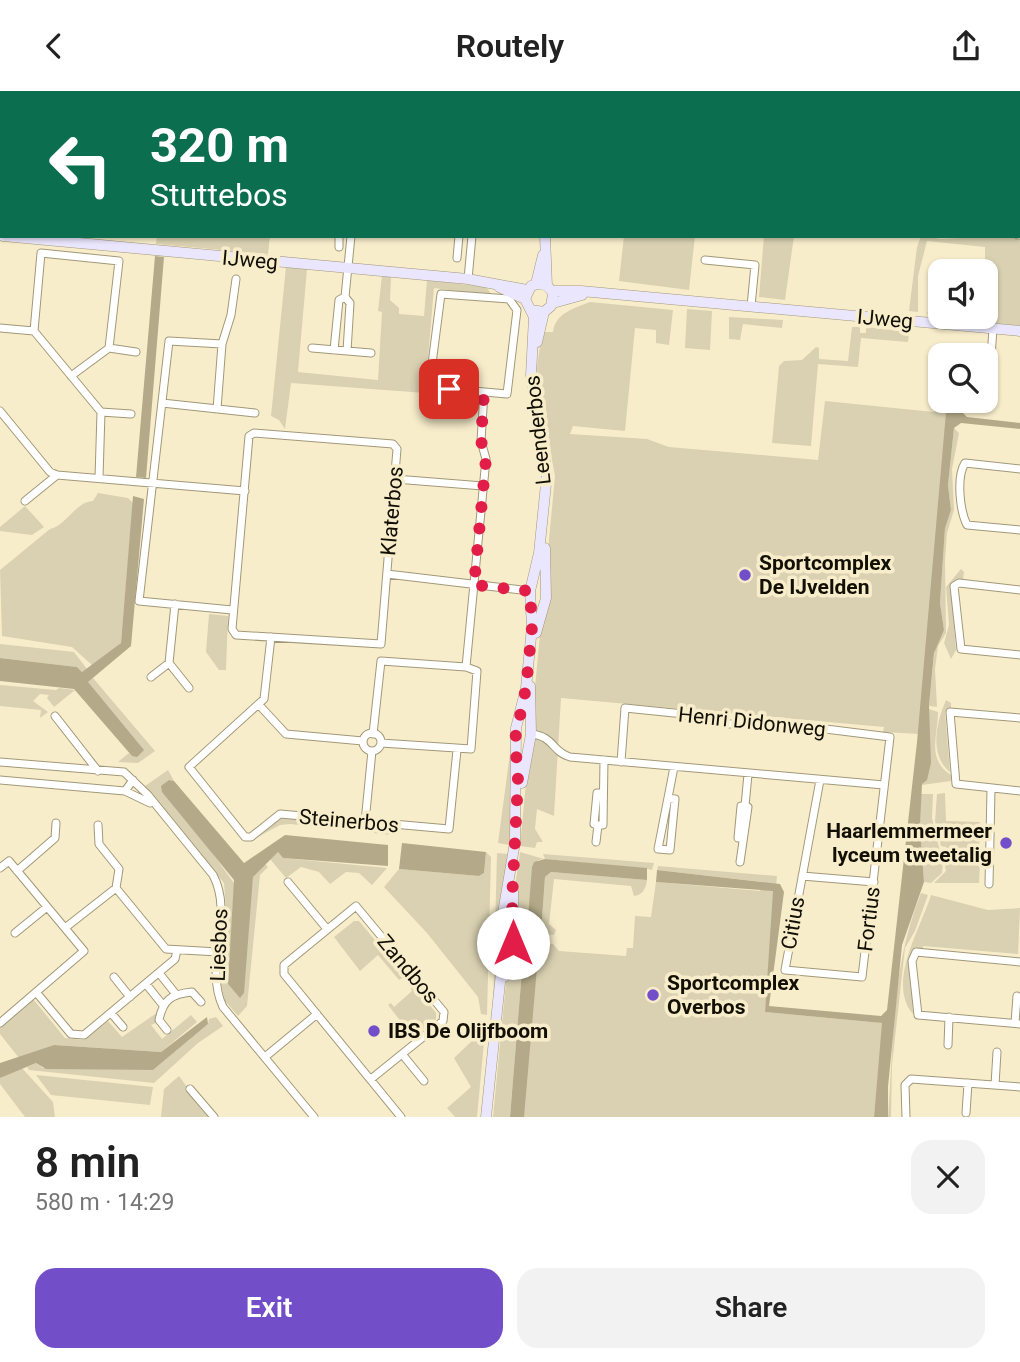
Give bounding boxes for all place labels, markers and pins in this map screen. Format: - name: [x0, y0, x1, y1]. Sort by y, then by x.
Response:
- pin: [419, 359, 479, 419]
- place label: Sportcomplex De IJvelden: [759, 551, 892, 599]
- marker: Sportcomplex De IJvelden: [737, 567, 753, 583]
- place label: Haarlemmermeer lyceum tweetalig: [826, 819, 992, 867]
- marker: Haarlemmermeer lyceum tweetalig: [998, 835, 1014, 851]
- place label: Sportcomplex Overbos: [667, 971, 800, 1019]
- marker: Sportcomplex Overbos: [645, 987, 661, 1003]
- place label: IBS De Olijfboom: [388, 1019, 548, 1043]
- marker: IBS De Olijfboom: [366, 1023, 382, 1039]

